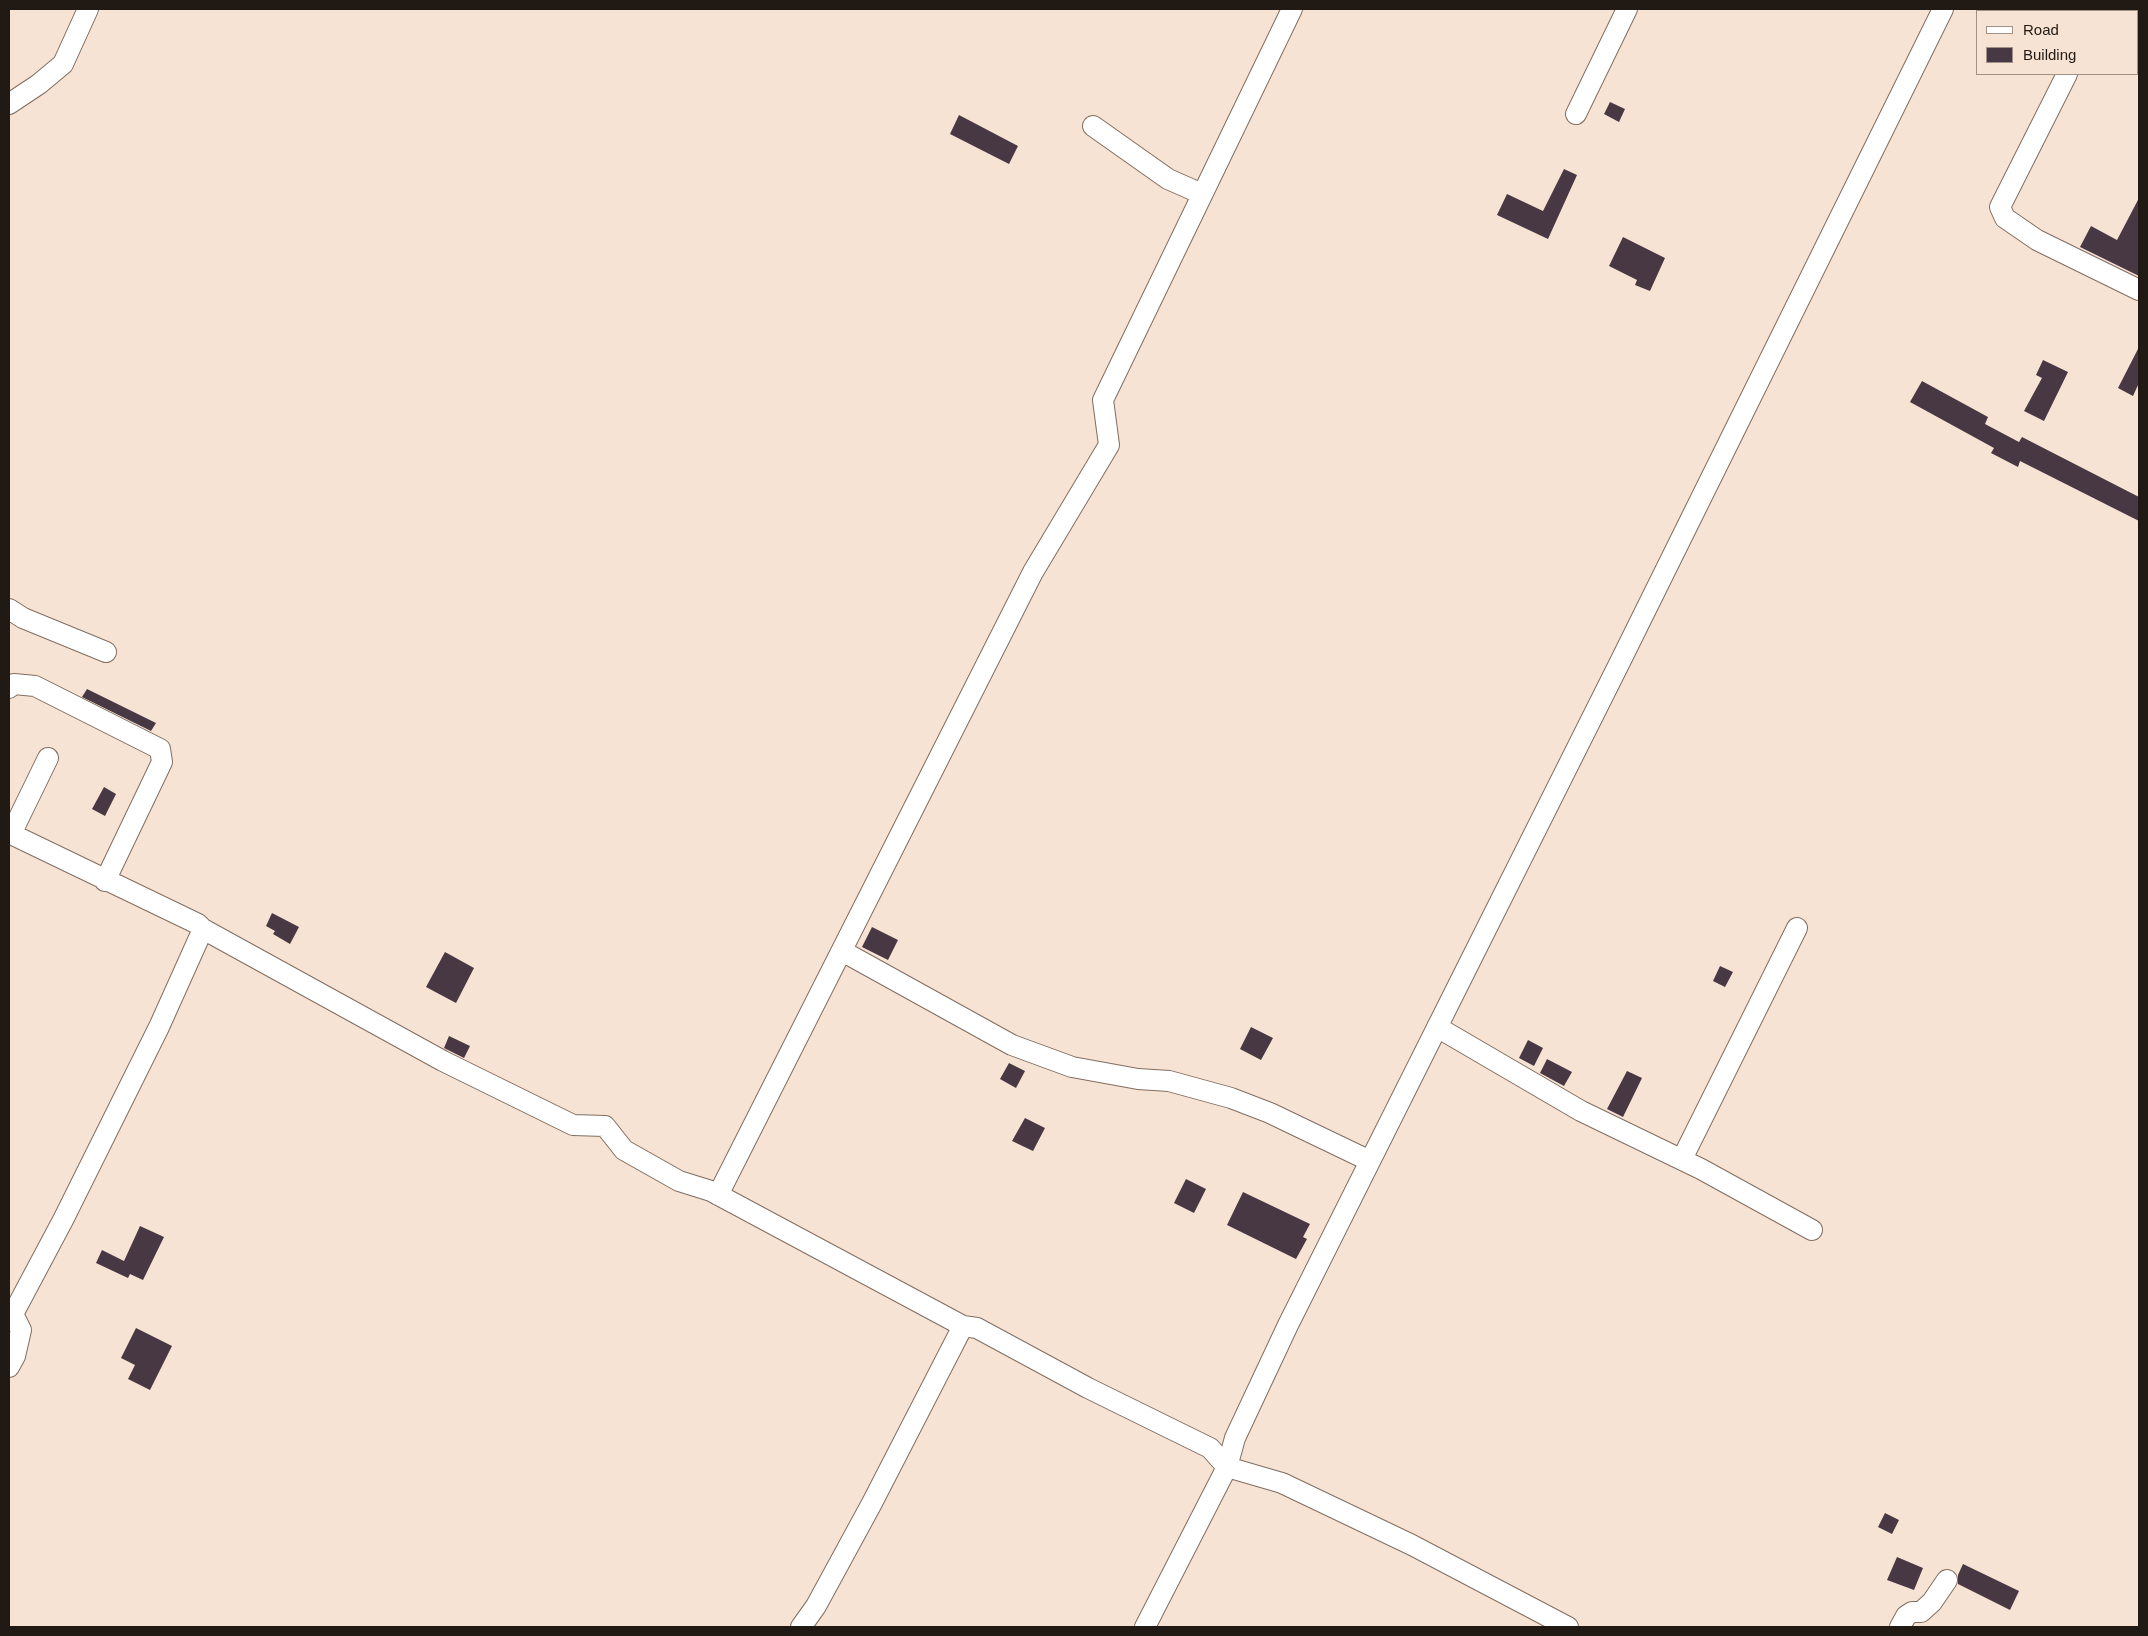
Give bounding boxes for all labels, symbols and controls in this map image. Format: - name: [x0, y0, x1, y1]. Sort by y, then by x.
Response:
- legend: [1976, 10, 2138, 75]
- text: Road: [2023, 21, 2059, 38]
- text: Building: [2023, 46, 2076, 63]

